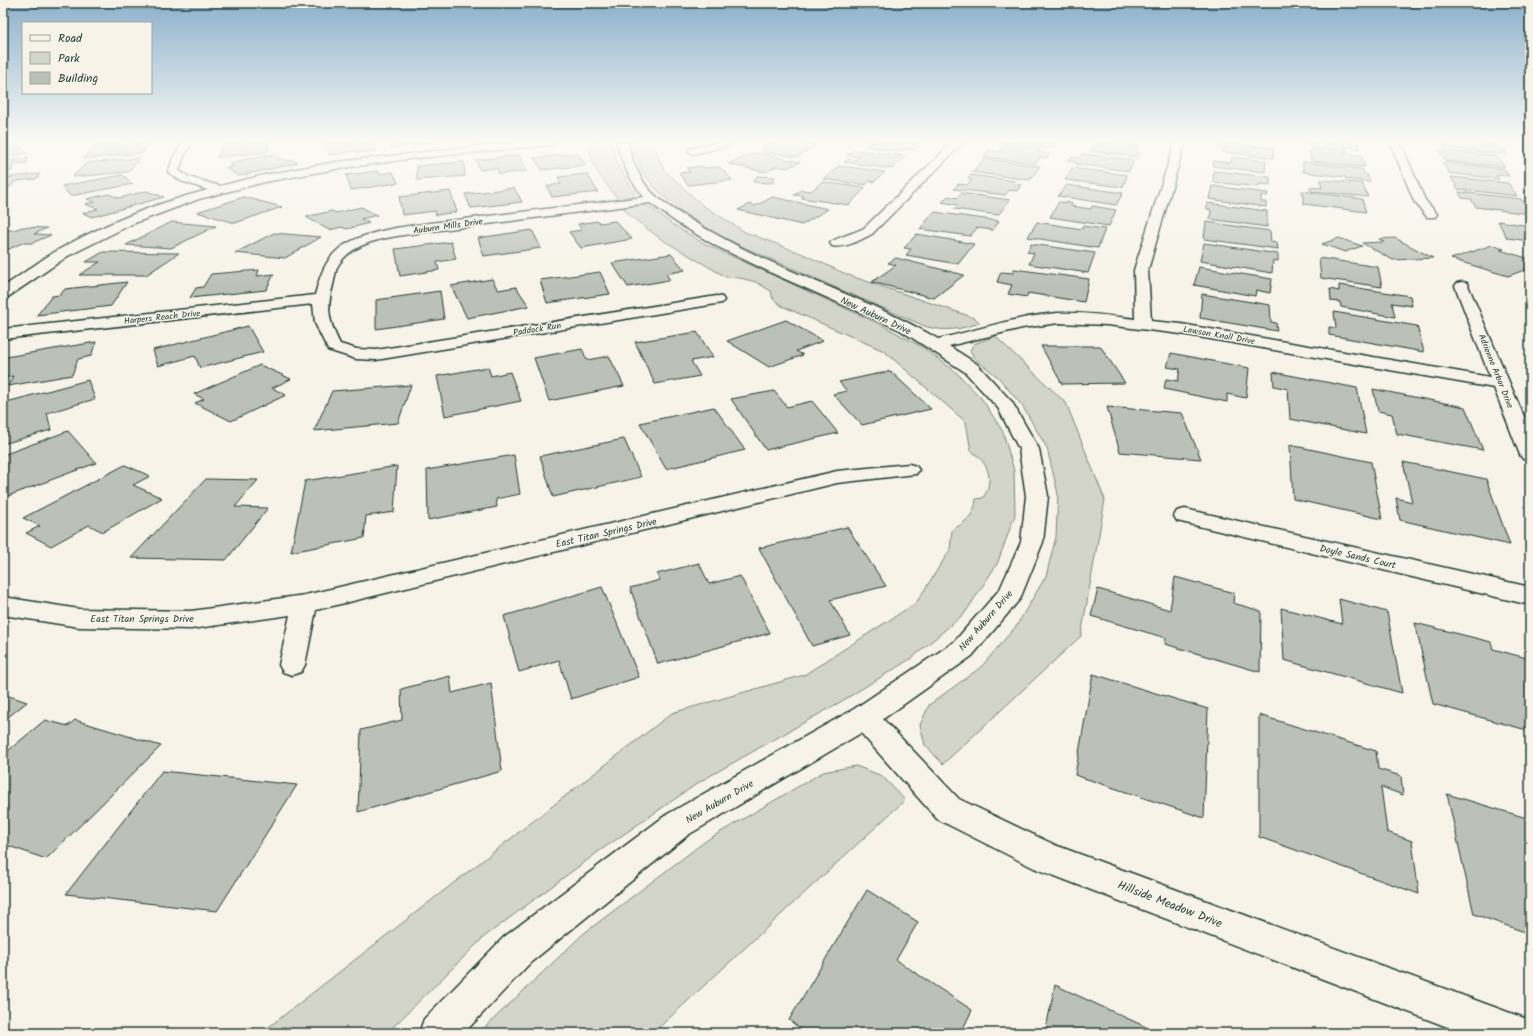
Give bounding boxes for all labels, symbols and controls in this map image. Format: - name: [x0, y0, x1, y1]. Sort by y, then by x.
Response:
- legend: [22, 22, 152, 94]
- text: Road: [58, 29, 83, 48]
- text: Park: [58, 49, 80, 68]
- text: Building: [58, 69, 98, 88]
- street label: Auburn Mills Drive: [412, 214, 484, 239]
- street label: New Auburn Drive: [838, 292, 914, 340]
- street label: Harpers Reach Drive: [123, 306, 201, 329]
- street label: Paddock Run: [512, 318, 562, 341]
- street label: Lawson Knoll Drive: [1182, 322, 1256, 349]
- street label: Adrienne Arbor Drive: [1474, 332, 1517, 411]
- street label: East Titan Springs Drive: [554, 513, 659, 552]
- street label: Doyle Sands Court: [1318, 540, 1398, 574]
- street label: New Auburn Drive: [955, 586, 1017, 655]
- street label: East Titan Springs Drive: [90, 611, 194, 627]
- street label: New Auburn Drive: [682, 776, 757, 828]
- street label: Hillside Meadow Drive: [1115, 876, 1225, 933]

